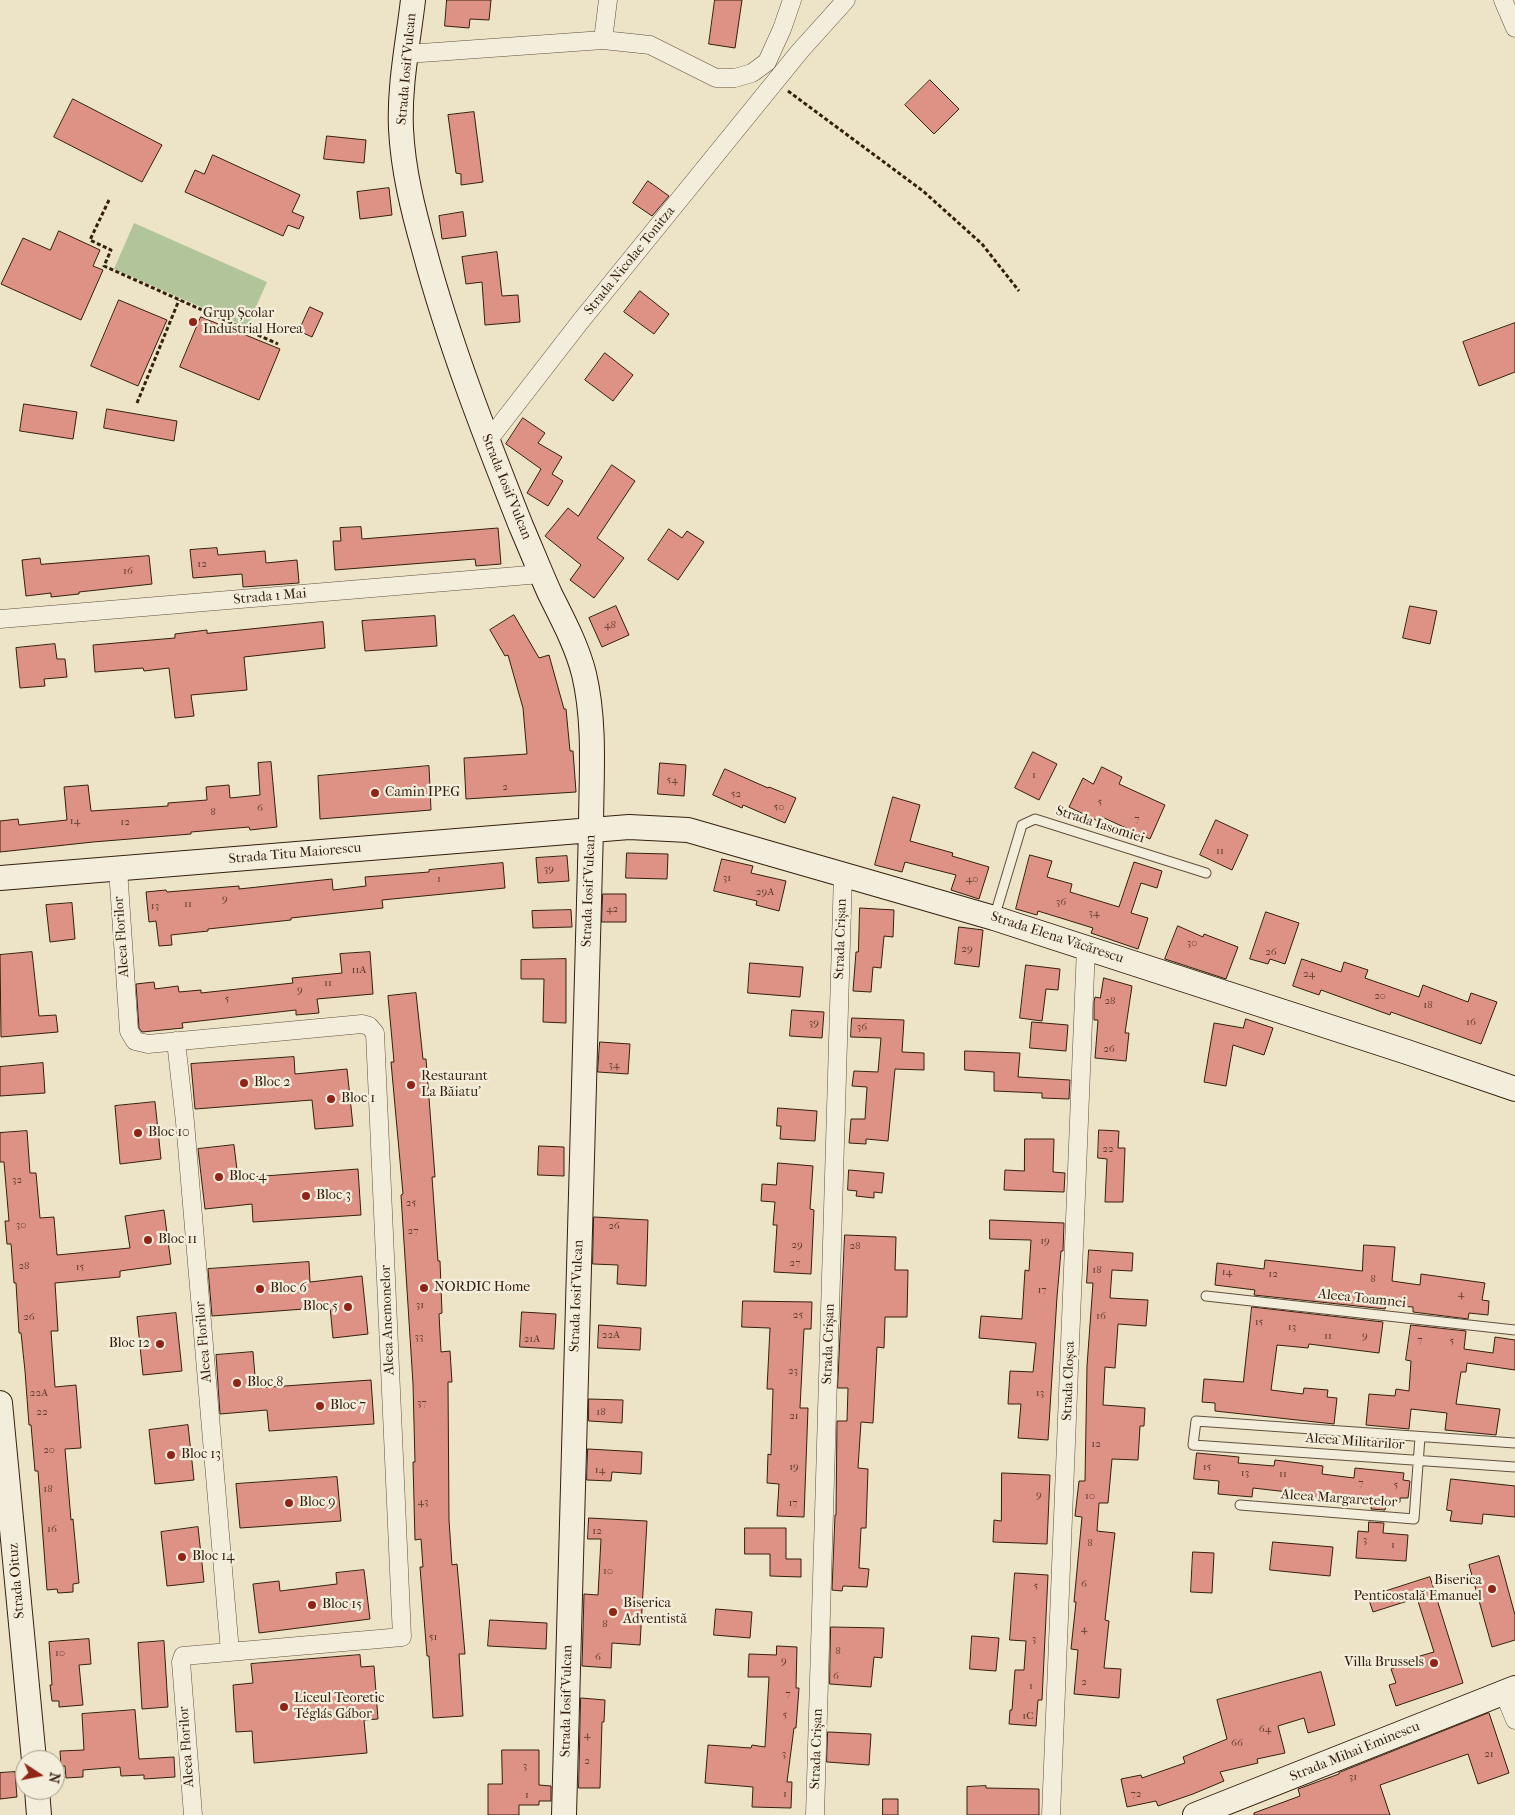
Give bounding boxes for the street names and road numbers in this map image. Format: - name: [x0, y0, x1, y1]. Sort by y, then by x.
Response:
- street label: Strada Iosif Vulcan: [394, 12, 420, 126]
- street label: Strada Nicolae Tonitza: [581, 203, 679, 319]
- street label: Strada Iosif Vulcan: [477, 432, 535, 542]
- street label: Strada 1 Mai: [233, 585, 307, 609]
- street label: Strada Iasomiei: [1053, 803, 1147, 847]
- street label: Strada Iosif Vulcan: [579, 835, 599, 947]
- street label: Strada Titu Maiorescu: [228, 840, 362, 868]
- street label: Aleea Florilor: [111, 896, 133, 978]
- street label: Strada Crișan: [831, 898, 851, 980]
- street label: Strada Elena Văcărescu: [988, 909, 1126, 967]
- street label: Strada Iosif Vulcan: [567, 1240, 587, 1352]
- street label: Aleea Anemonelor: [378, 1265, 398, 1375]
- street label: Aleea Toamnei: [1317, 1286, 1407, 1312]
- street label: Aleea Florilor: [192, 1301, 216, 1383]
- street label: Strada Crișan: [819, 1303, 839, 1385]
- street label: Strada Cloșca: [1059, 1341, 1079, 1421]
- street label: Aleea Militarilor: [1305, 1430, 1405, 1454]
- street label: Aleea Margaretelor: [1280, 1487, 1398, 1511]
- street label: Strada Oituz: [5, 1542, 29, 1620]
- street label: Strada Iosif Vulcan: [558, 1645, 576, 1757]
- street label: Aleea Florilor: [176, 1706, 198, 1788]
- street label: Strada Crișan: [807, 1708, 827, 1790]
- street label: Strada Mihai Eminescu: [1288, 1718, 1422, 1786]

